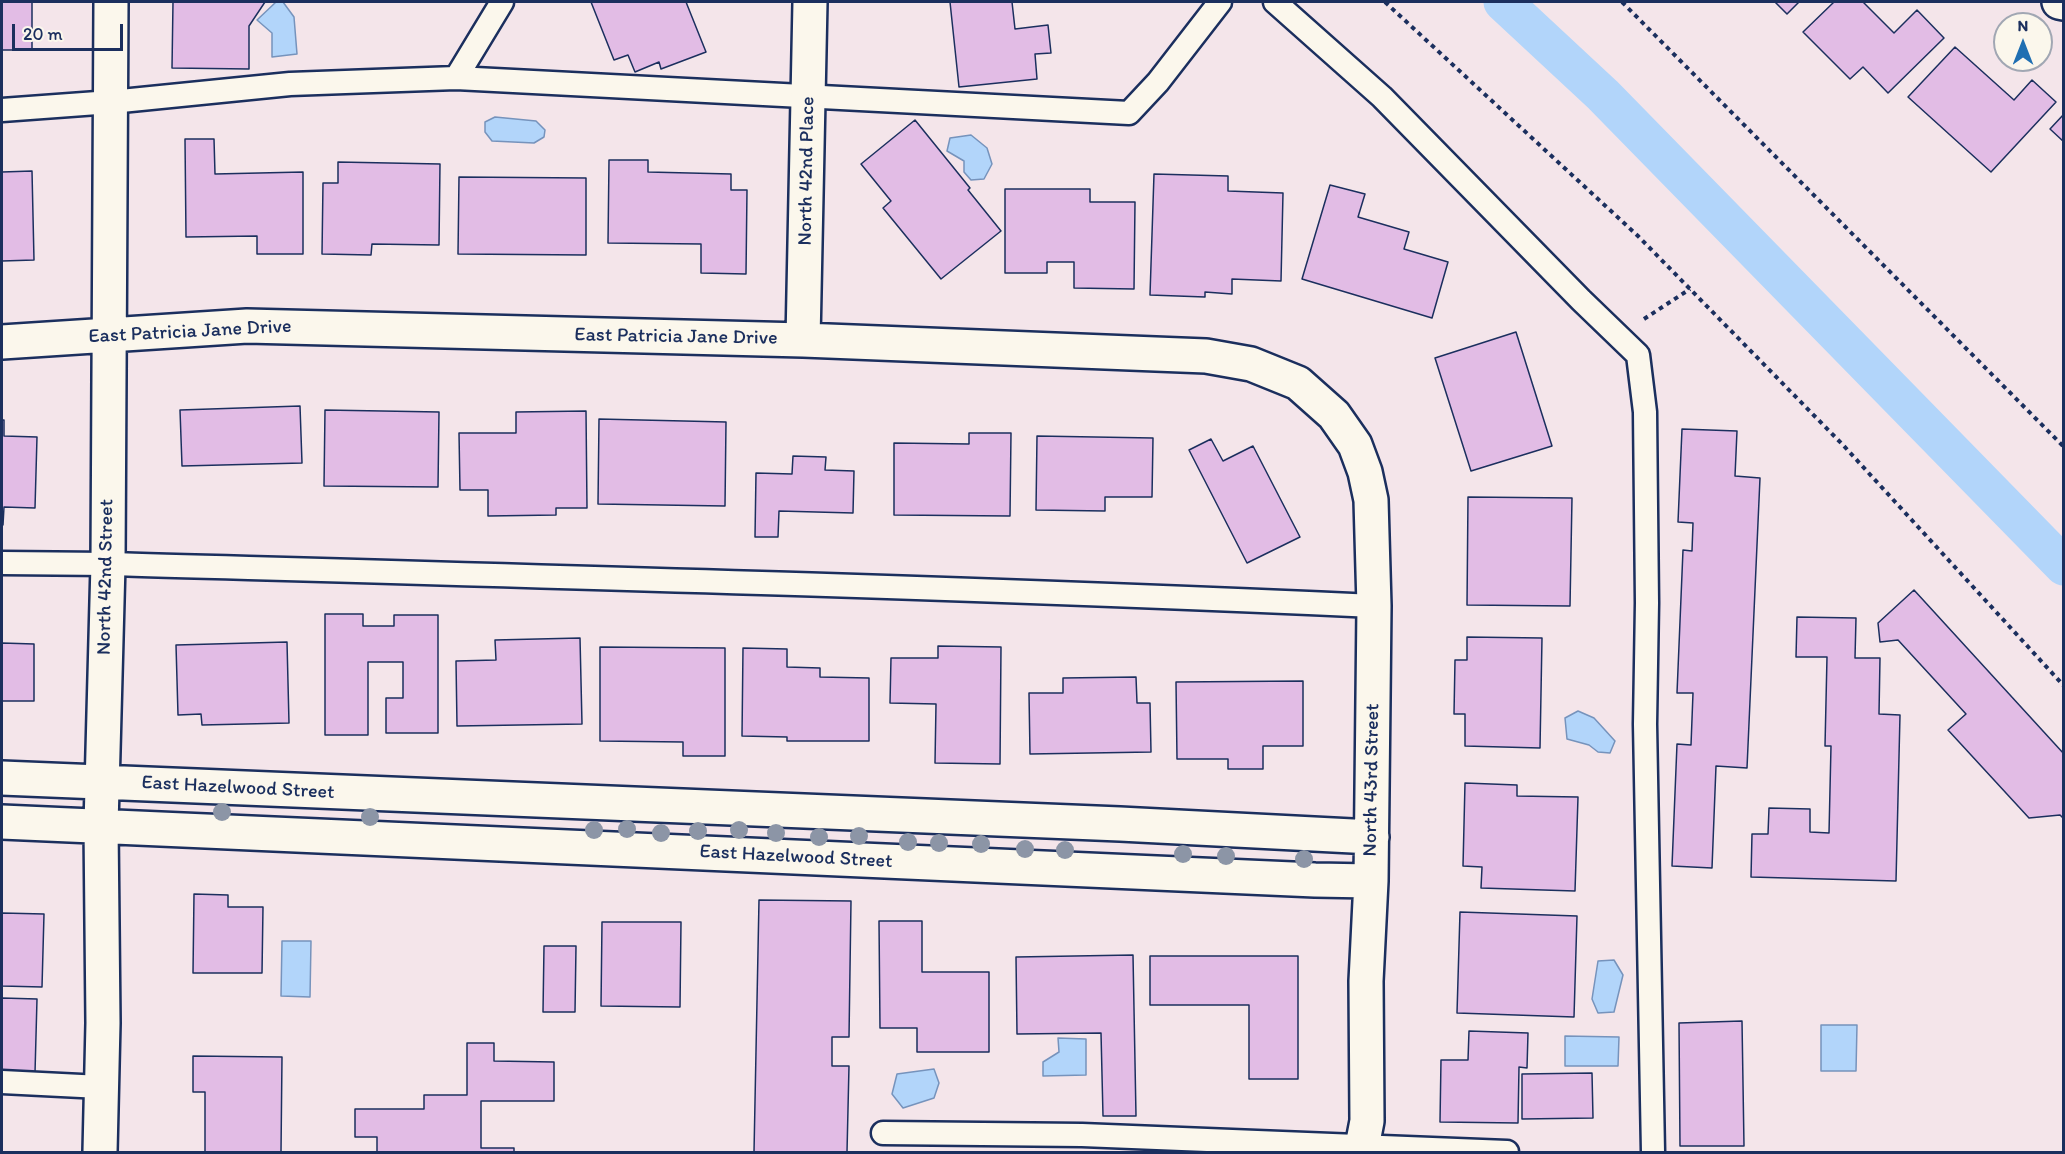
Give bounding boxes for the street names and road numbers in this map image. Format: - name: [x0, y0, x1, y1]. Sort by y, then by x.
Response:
- street label: North 42nd Place: [794, 96, 820, 246]
- street label: East Patricia Jane Drive: [88, 315, 292, 349]
- street label: East Patricia Jane Drive: [574, 323, 778, 351]
- street label: North 42nd Street: [93, 499, 119, 655]
- street label: North 43rd Street: [1359, 703, 1385, 857]
- street label: East Hazelwood Street: [141, 771, 335, 805]
- street label: East Hazelwood Street: [699, 840, 893, 874]

